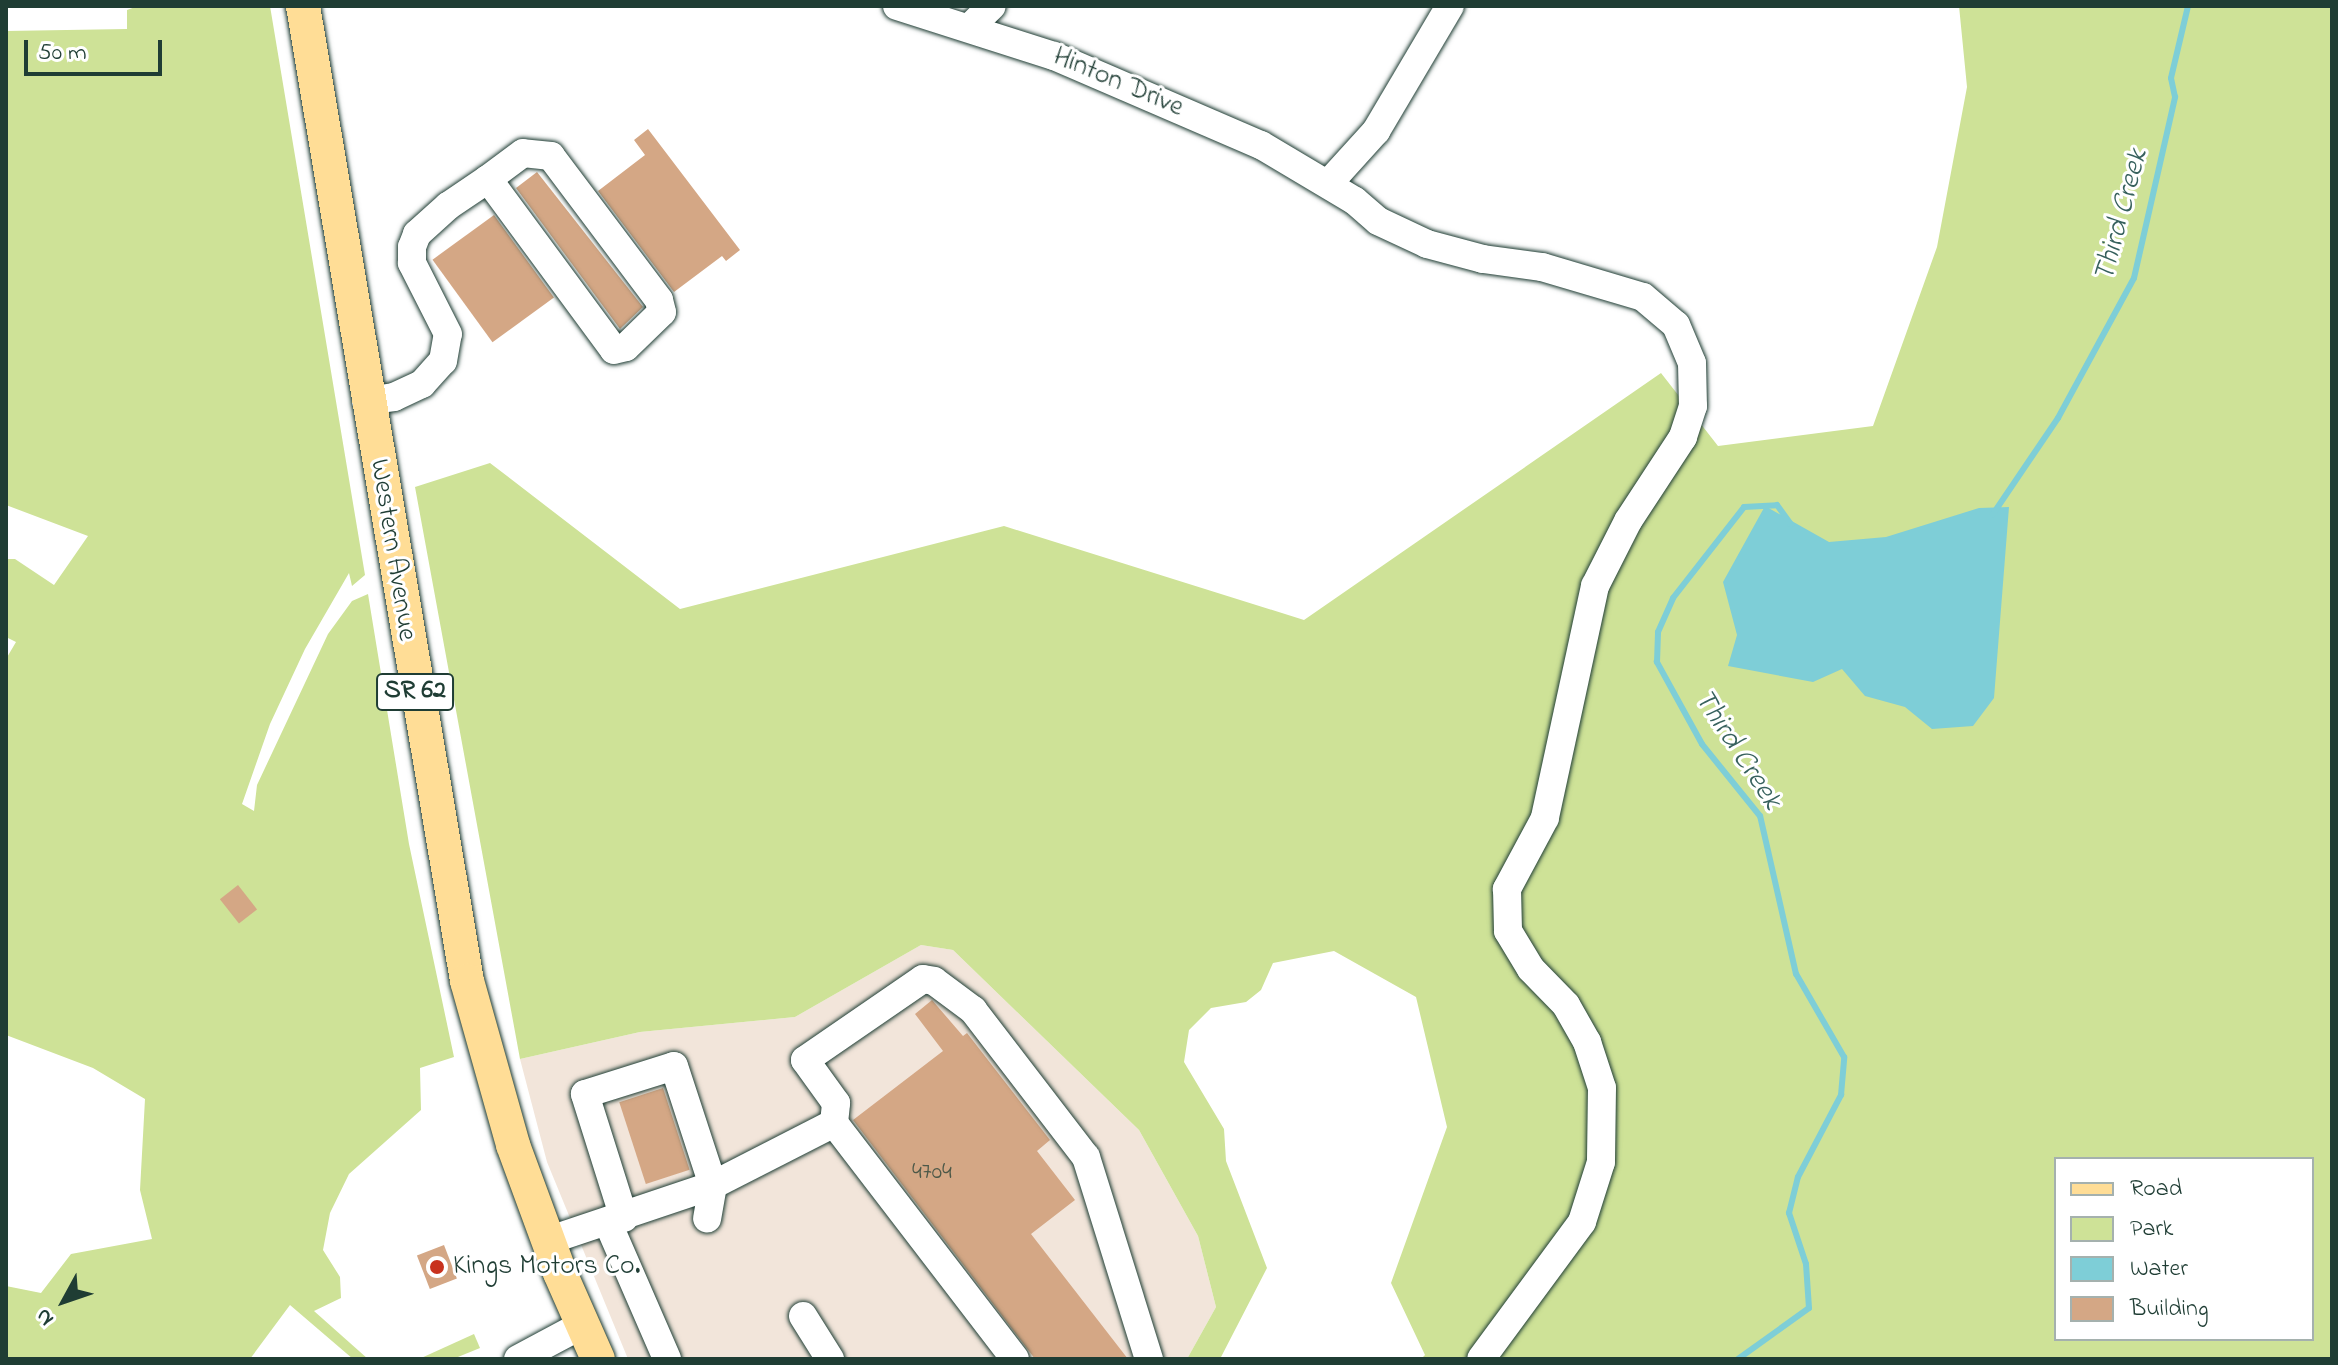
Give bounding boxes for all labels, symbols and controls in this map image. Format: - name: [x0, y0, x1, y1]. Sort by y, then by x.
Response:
- scale bar: [28, 24, 166, 74]
- text: 50 m: [38, 36, 87, 71]
- street label: Hinton Drive: [1048, 41, 1188, 125]
- water label: Third Creek: [2087, 146, 2157, 286]
- street label: Western Avenue: [361, 457, 423, 643]
- road number: SR 62: [375, 670, 455, 714]
- water label: Third Creek: [1685, 683, 1789, 817]
- legend: [2054, 1157, 2314, 1341]
- house number: 4704: [912, 1159, 952, 1187]
- text: Road: [2130, 1172, 2182, 1207]
- text: Park: [2130, 1212, 2173, 1247]
- place label: Kings Motors Co.: [453, 1250, 640, 1284]
- text: Water: [2130, 1252, 2188, 1287]
- marker: Kings Motors Co.: [428, 1258, 446, 1276]
- north arrow: [24, 1261, 104, 1341]
- text: Building: [2130, 1292, 2209, 1327]
- text: N: [29, 1300, 63, 1332]

